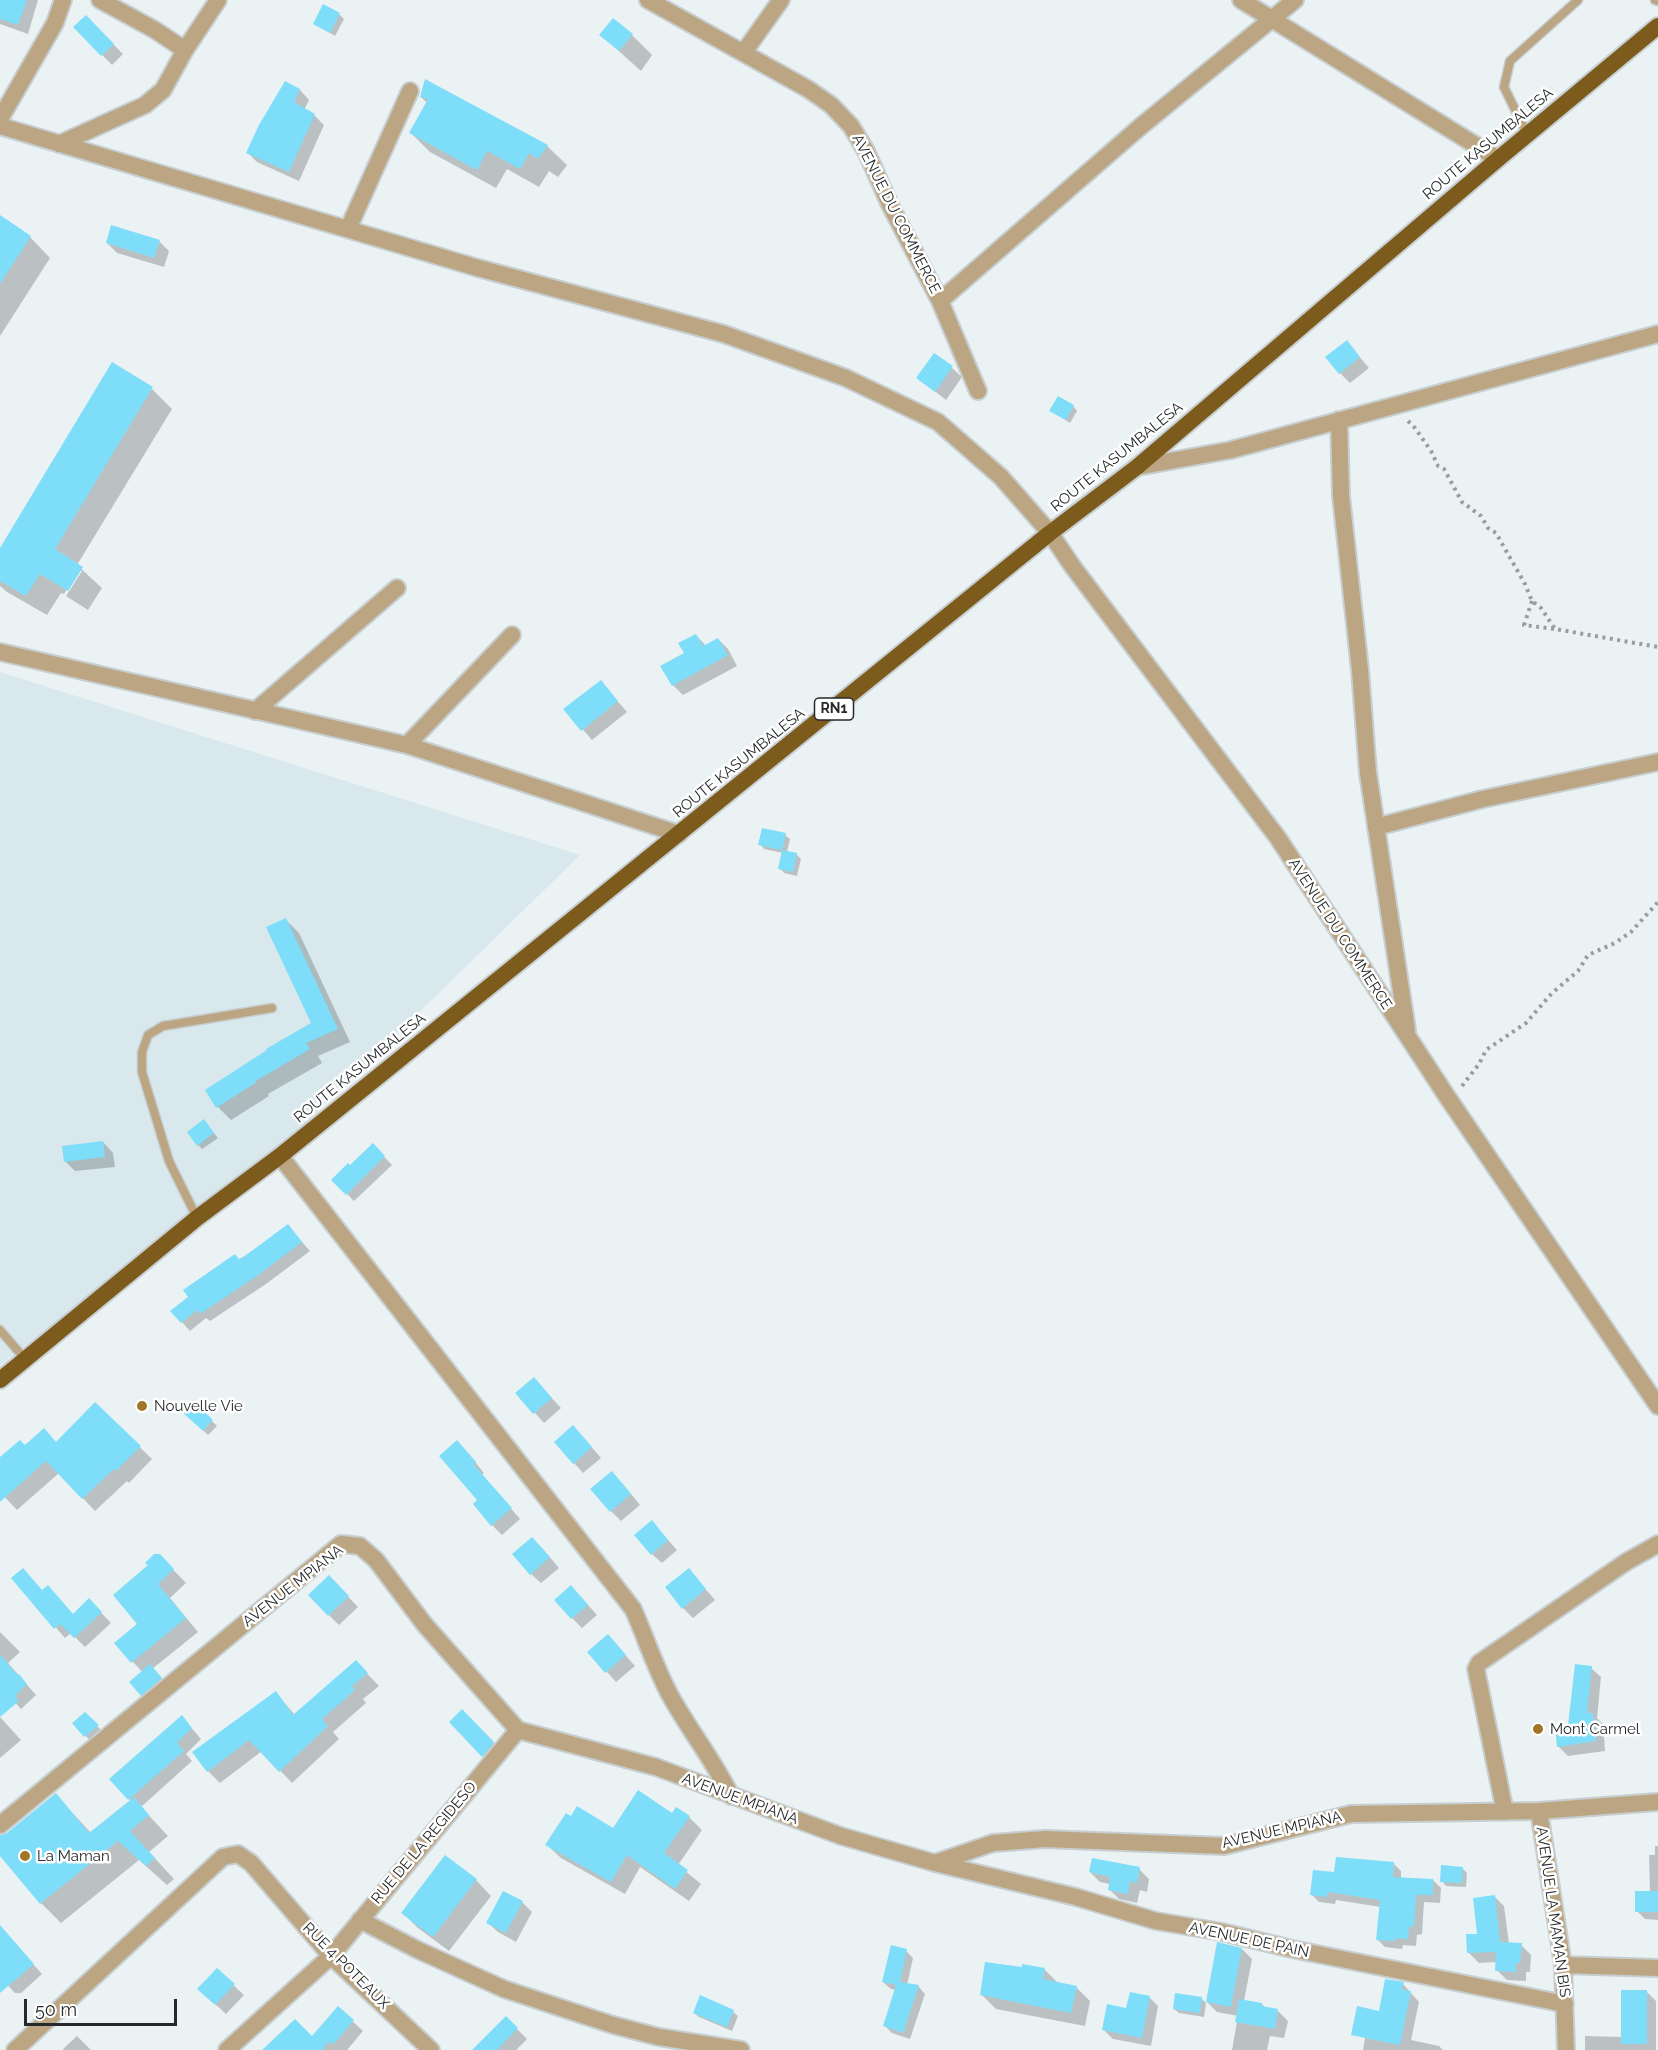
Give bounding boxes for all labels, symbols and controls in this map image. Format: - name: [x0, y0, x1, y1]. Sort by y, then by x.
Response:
- street label: ROUTE KASUMBALESA: [1419, 84, 1557, 204]
- street label: AVENUE DU COMMERCE: [848, 131, 944, 297]
- street label: ROUTE KASUMBALESA: [1047, 398, 1187, 516]
- road number: RN1: [814, 698, 854, 720]
- street label: ROUTE KASUMBALESA: [669, 704, 809, 822]
- street label: AVENUE DU COMMERCE: [1284, 855, 1396, 1013]
- street label: ROUTE KASUMBALESA: [290, 1009, 430, 1127]
- place label: Nouvelle Vie: [154, 1397, 243, 1415]
- marker: Nouvelle Vie: [135, 1399, 149, 1413]
- street label: AVENUE MPIANA: [239, 1541, 347, 1631]
- place label: Mont Carmel: [1550, 1720, 1640, 1738]
- marker: Mont Carmel: [1531, 1722, 1545, 1736]
- street label: AVENUE MPIANA: [679, 1770, 801, 1828]
- street label: RUE DE LA REGIDESO: [368, 1778, 480, 1908]
- street label: AVENUE MPIANA: [1220, 1807, 1344, 1853]
- street label: AVENUE LA MAMAN BIS: [1532, 1826, 1574, 1998]
- place label: La Maman: [37, 1847, 110, 1865]
- marker: La Maman: [18, 1849, 32, 1863]
- street label: AVENUE DE PAIN: [1187, 1918, 1311, 1962]
- street label: RUE 4 POTEAUX: [299, 1919, 393, 2013]
- scale bar: [27, 1987, 180, 2025]
- text: 50 m: [35, 1999, 77, 2020]

